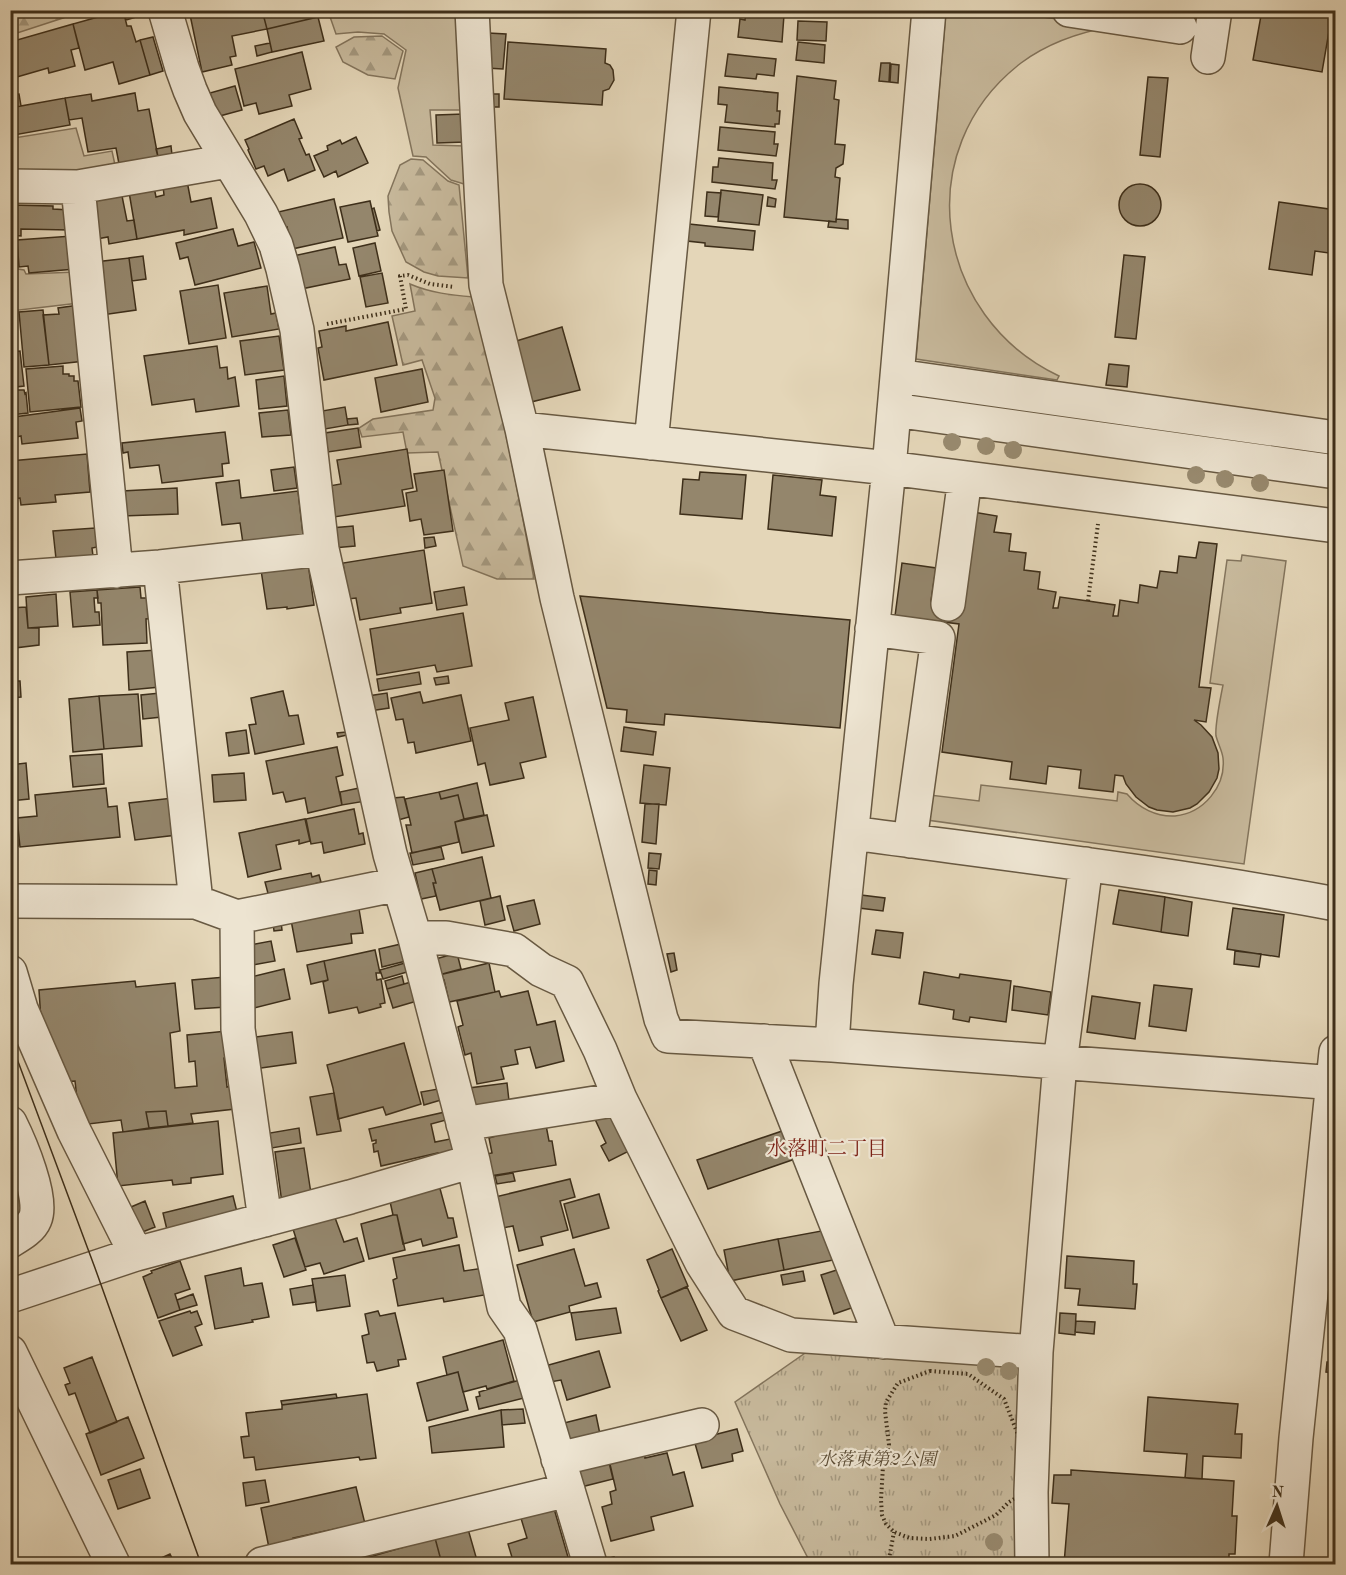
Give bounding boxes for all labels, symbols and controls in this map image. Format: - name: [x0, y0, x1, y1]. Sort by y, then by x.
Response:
- district label: 水落町二丁目: [767, 1138, 887, 1160]
- park label: 水落東第2公園: [818, 1449, 939, 1469]
- north arrow: [1247, 1476, 1307, 1536]
- text: N: [1271, 1485, 1285, 1501]

